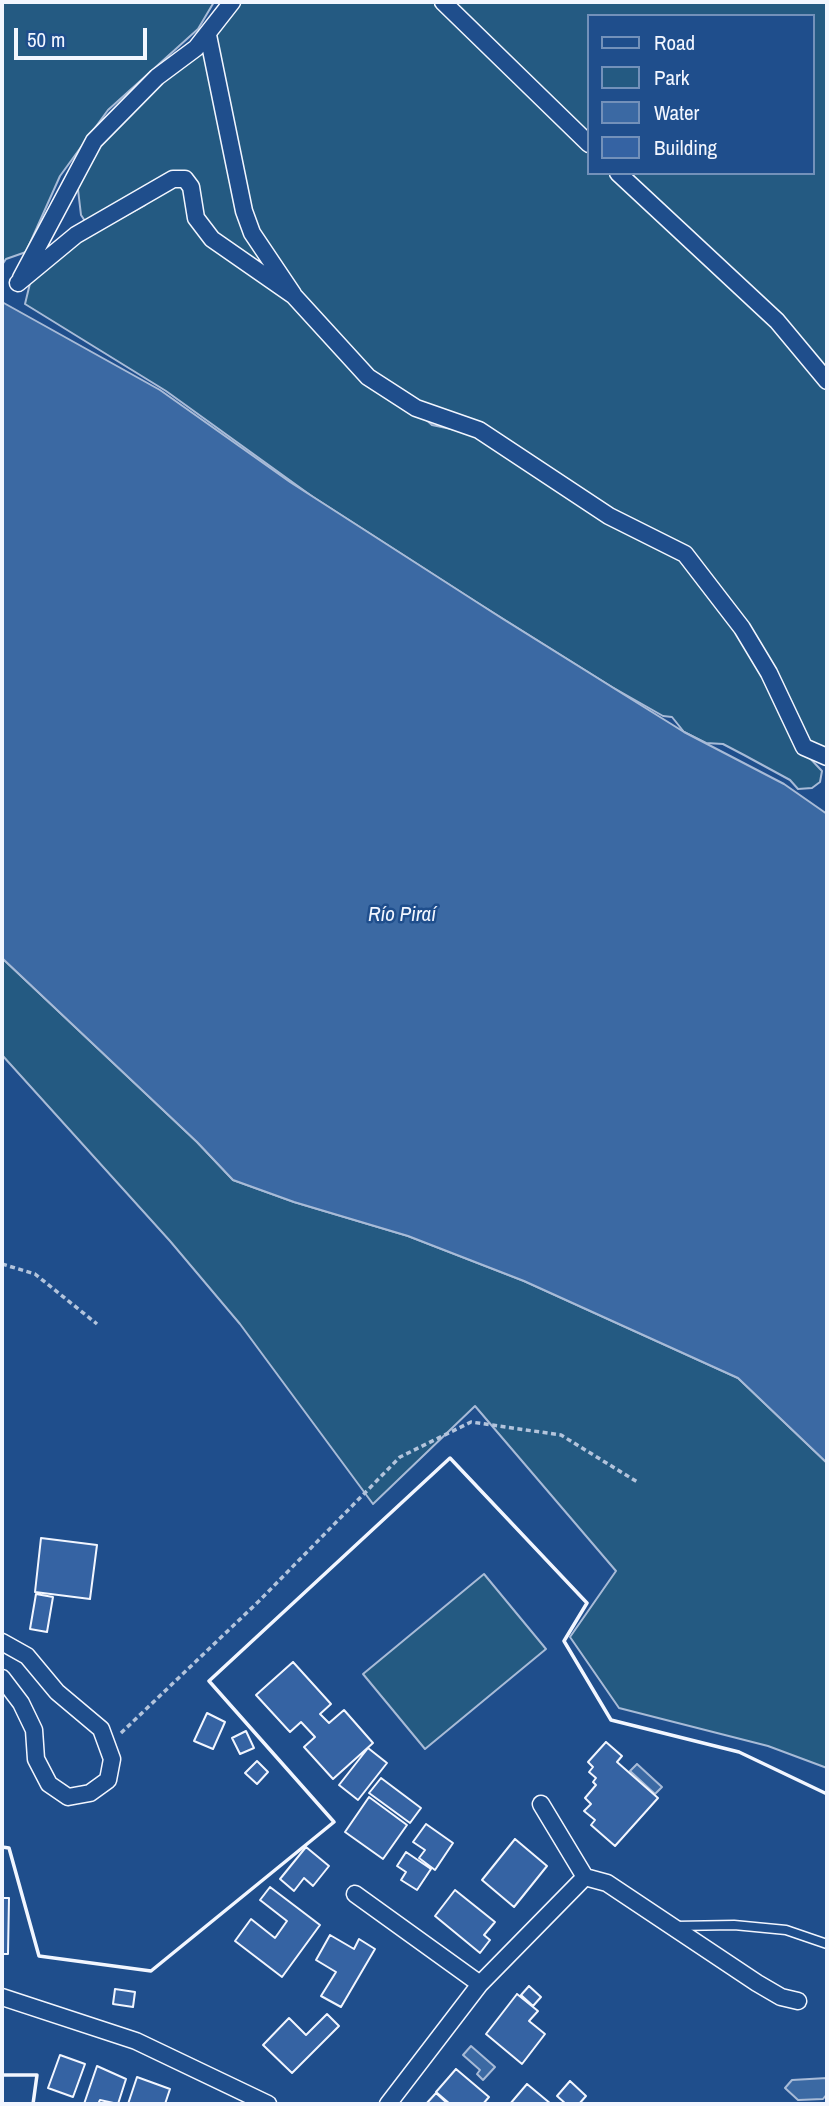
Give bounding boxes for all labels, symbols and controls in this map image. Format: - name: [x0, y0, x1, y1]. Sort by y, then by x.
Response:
- scale bar: [18, 14, 150, 58]
- legend: [588, 14, 815, 175]
- text: 50 m: [27, 25, 65, 54]
- text: Road: [654, 28, 695, 57]
- text: Park: [654, 63, 689, 92]
- text: Water: [654, 98, 699, 127]
- text: Building: [654, 133, 717, 162]
- water label: Río Piraí: [368, 902, 436, 928]

